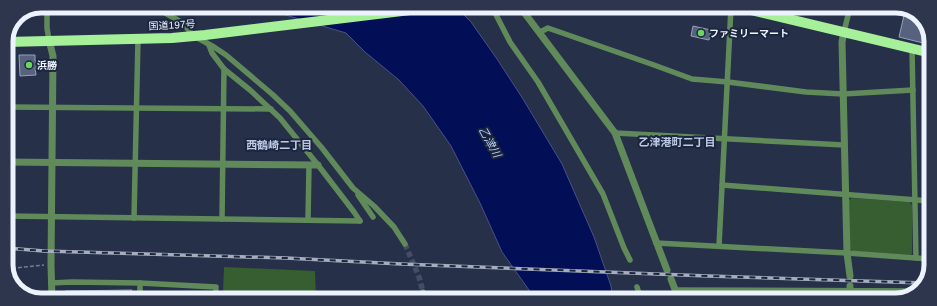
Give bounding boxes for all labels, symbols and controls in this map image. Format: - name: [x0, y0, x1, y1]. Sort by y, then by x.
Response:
- street label: 国道197号: [148, 18, 196, 32]
- marker: ファミリーマート: [696, 28, 706, 38]
- place label: ファミリーマート: [709, 28, 789, 39]
- marker: 浜勝: [24, 60, 34, 70]
- place label: 浜勝: [37, 60, 57, 71]
- water label: 乙津川: [477, 125, 504, 160]
- district label: 乙津港町二丁目: [639, 136, 716, 148]
- district label: 西鶴崎二丁目: [246, 139, 312, 151]

